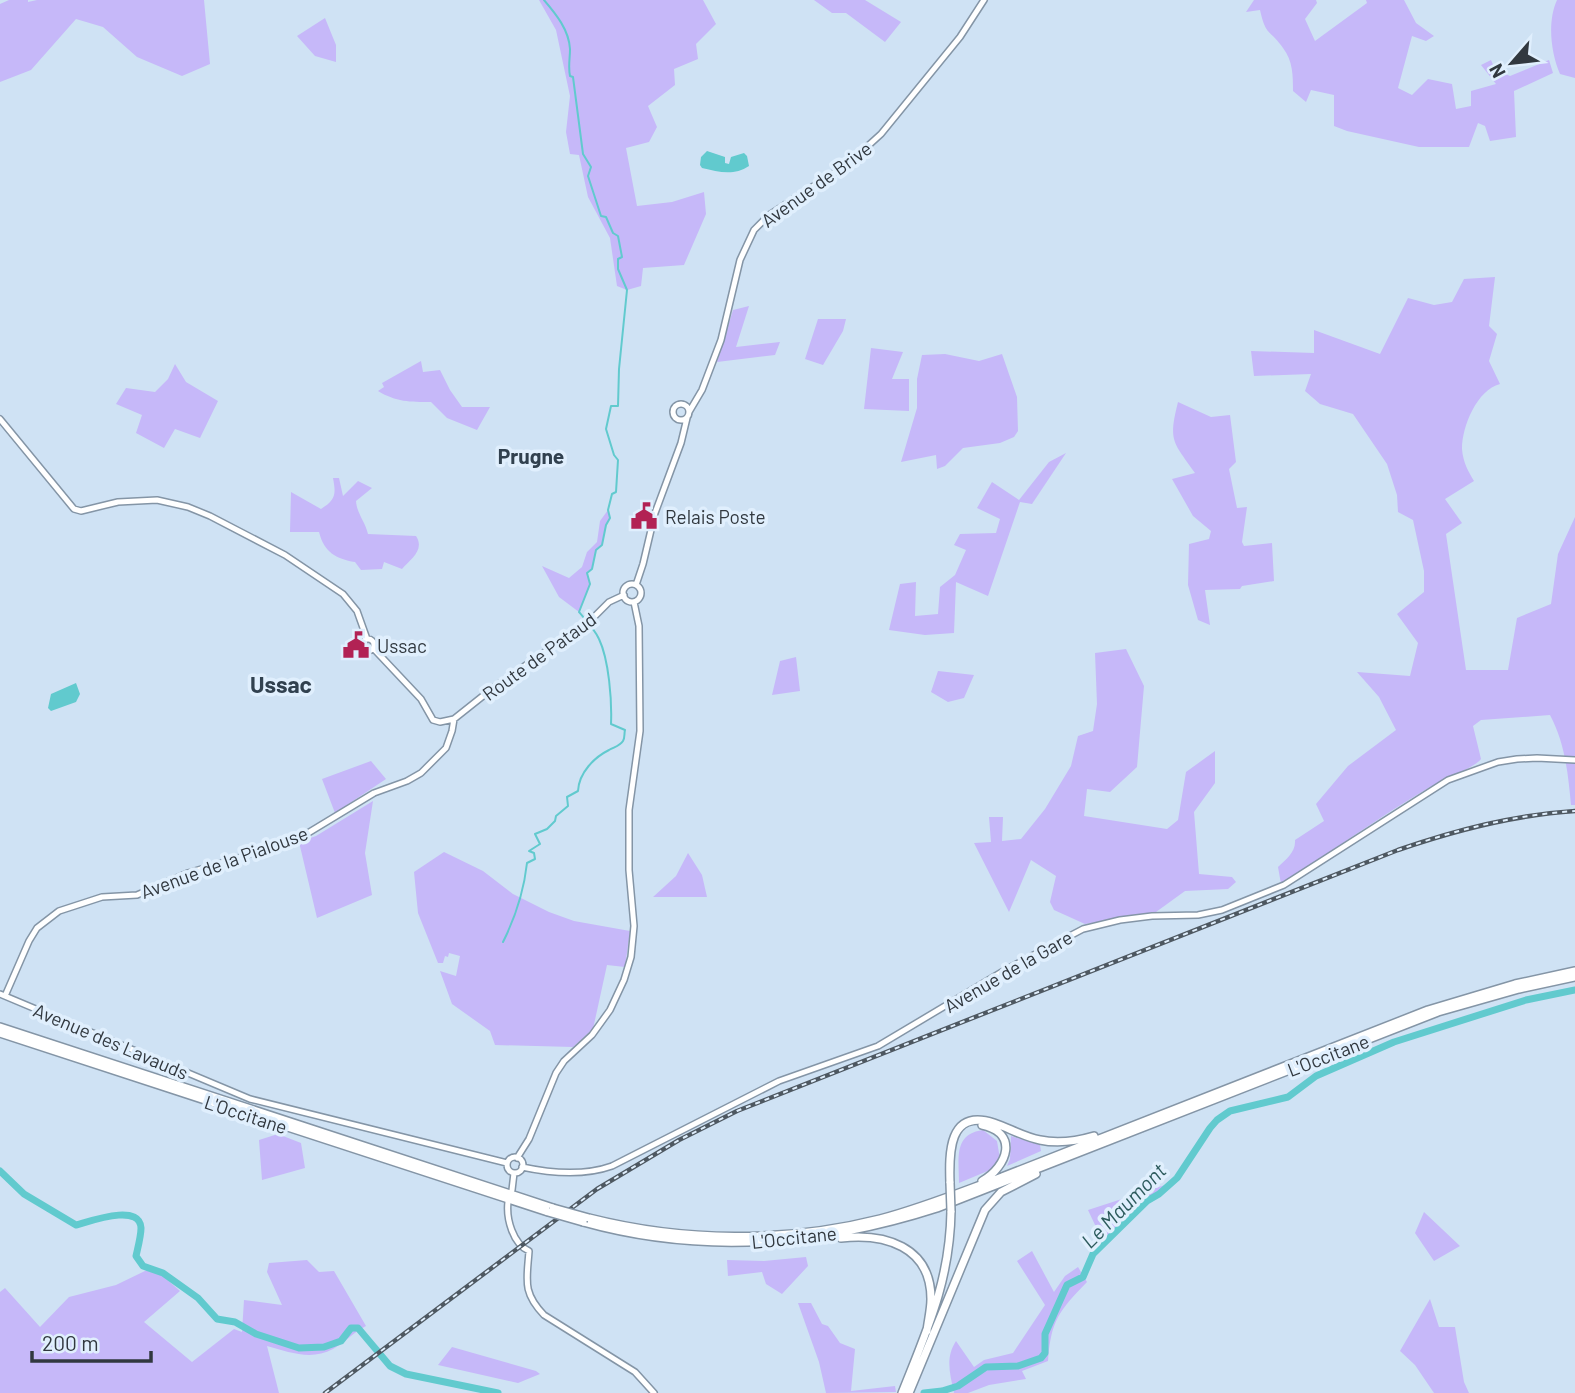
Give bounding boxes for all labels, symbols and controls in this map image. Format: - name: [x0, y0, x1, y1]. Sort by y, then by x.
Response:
- north arrow: [1477, 28, 1547, 98]
- text: N: [1483, 60, 1510, 82]
- street label: Avenue de Brive: [756, 136, 876, 232]
- district label: Prugne: [498, 443, 564, 468]
- public building icon: Relais Poste: [629, 501, 659, 531]
- place label: Relais Poste: [665, 505, 766, 528]
- street label: Route de Pataud: [478, 607, 600, 705]
- public building icon: Ussac: [341, 630, 371, 660]
- place label: Ussac: [377, 634, 427, 657]
- district label: Ussac: [250, 670, 312, 698]
- street label: Avenue de la Pialouse: [137, 821, 311, 903]
- street label: Avenue de la Gare: [940, 925, 1076, 1017]
- street label: Avenue des Lavauds: [30, 998, 192, 1084]
- street label: L'Occitane: [1284, 1029, 1372, 1081]
- street label: L'Occitane: [202, 1090, 290, 1138]
- water label: Le Maumont: [1076, 1157, 1171, 1252]
- street label: L'Occitane: [750, 1221, 838, 1253]
- scale bar: [32, 1320, 150, 1364]
- text: 200 m: [42, 1330, 99, 1355]

